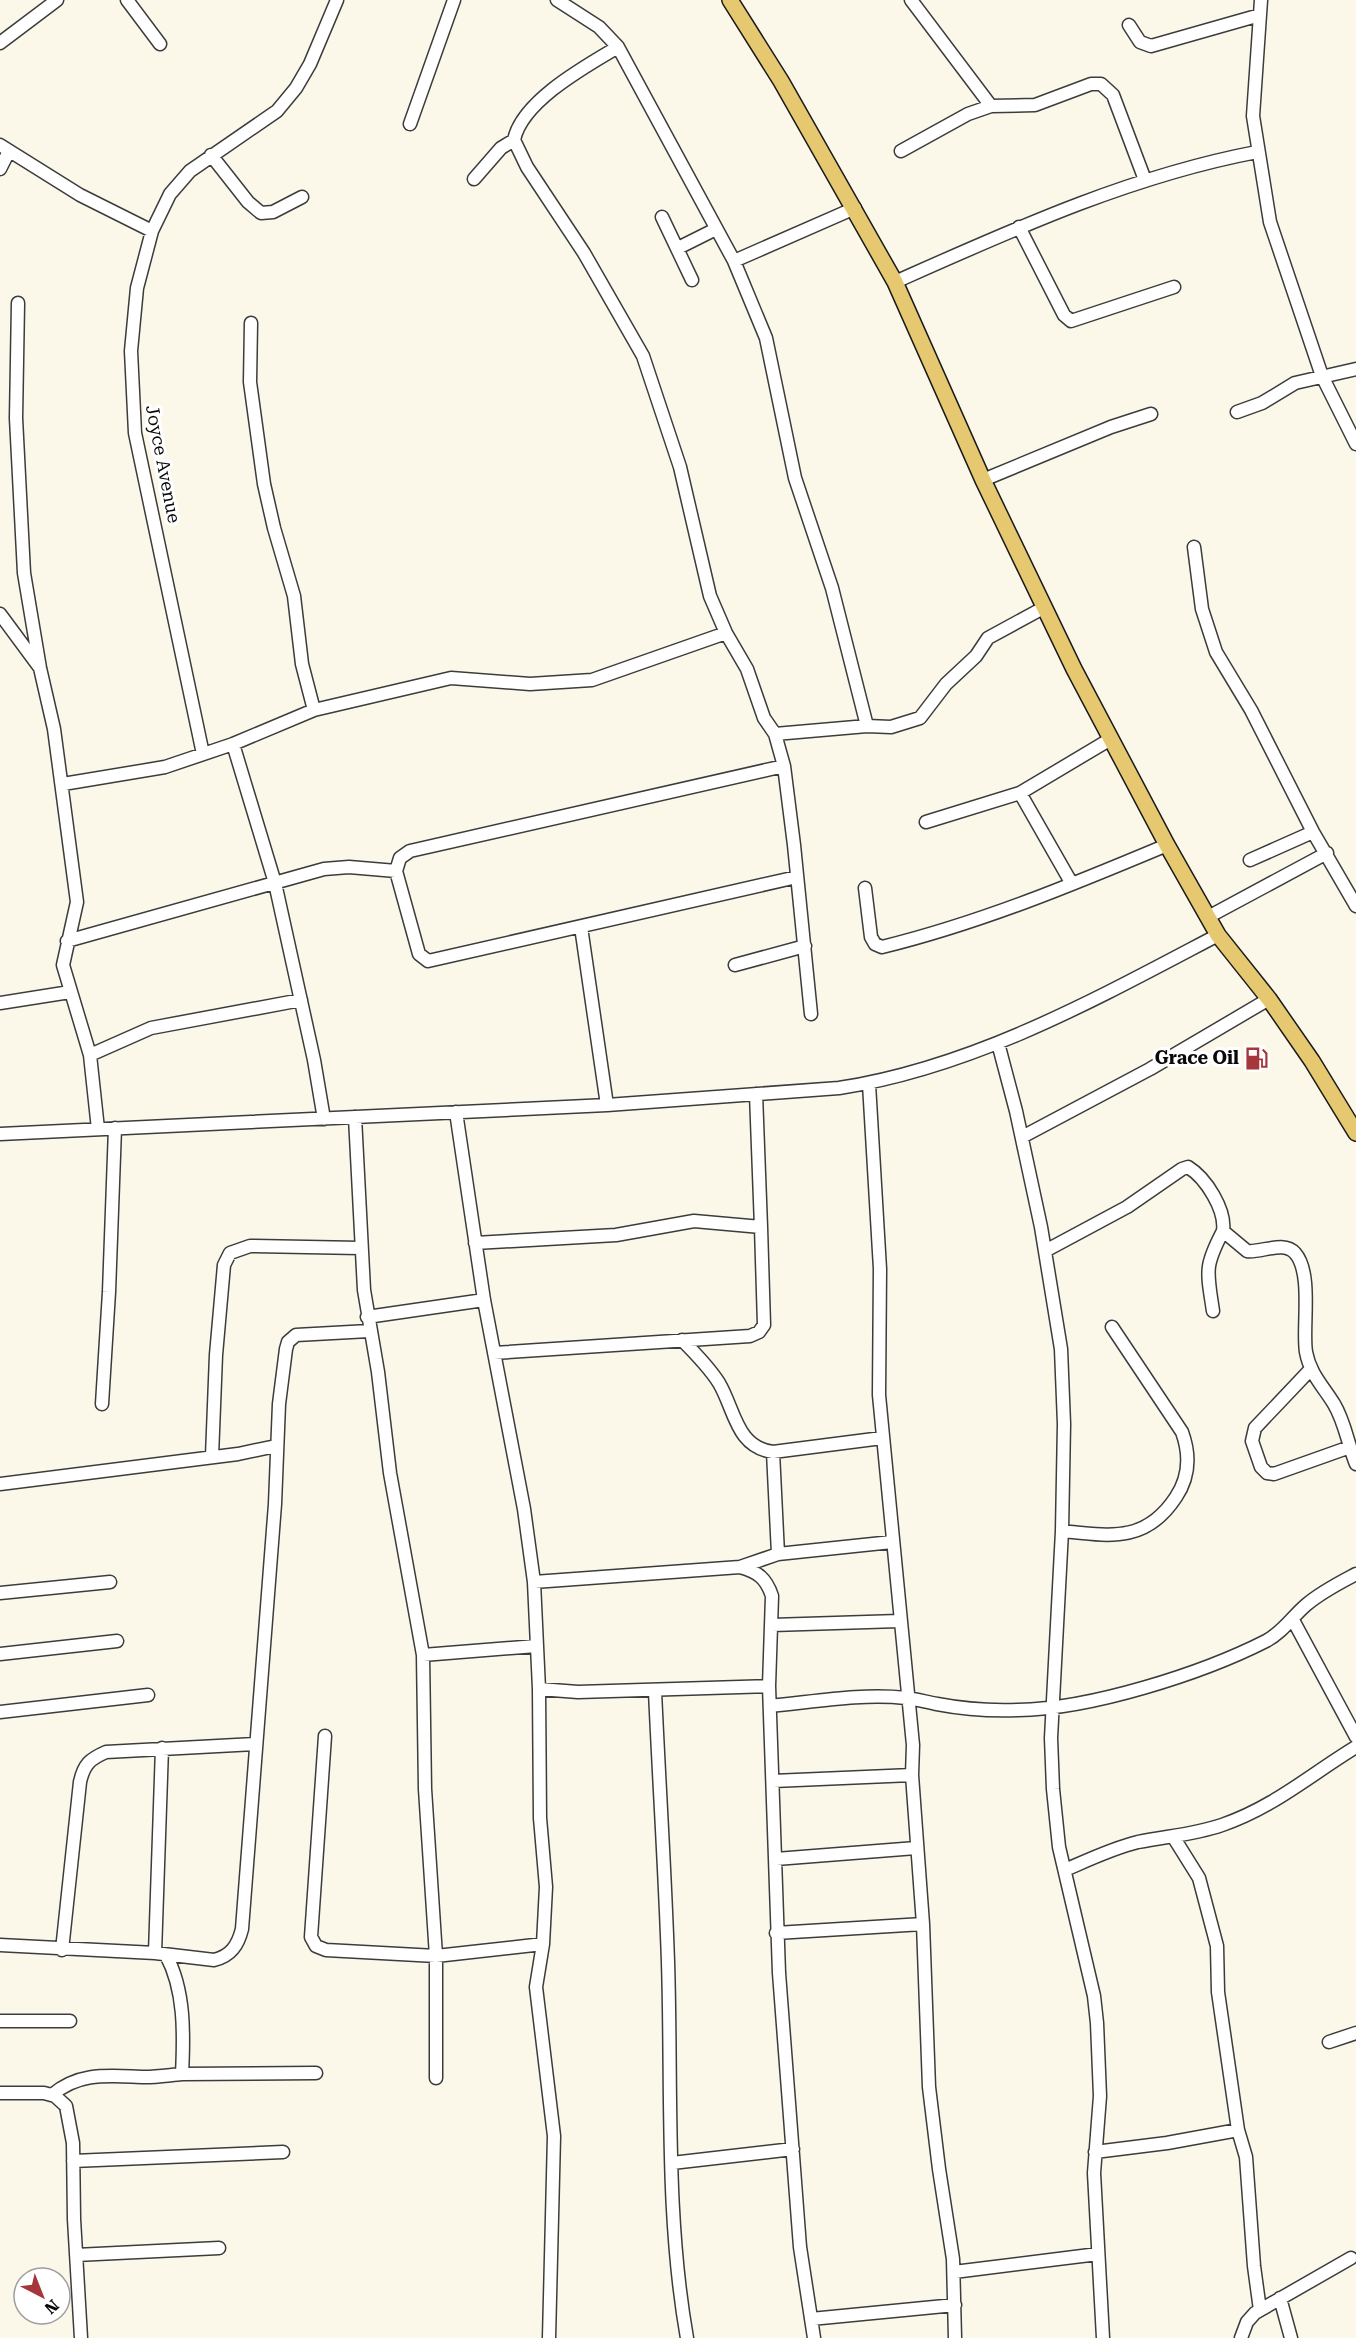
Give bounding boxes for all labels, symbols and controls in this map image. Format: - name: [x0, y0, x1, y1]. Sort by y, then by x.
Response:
- street label: Joyce Avenue: [142, 403, 185, 525]
- fuel station icon: Grace Oil: [1244, 1045, 1270, 1071]
- place label: Grace Oil: [1155, 1047, 1239, 1068]
- north arrow: [12, 2266, 72, 2326]
- text: N: [41, 2296, 63, 2318]

